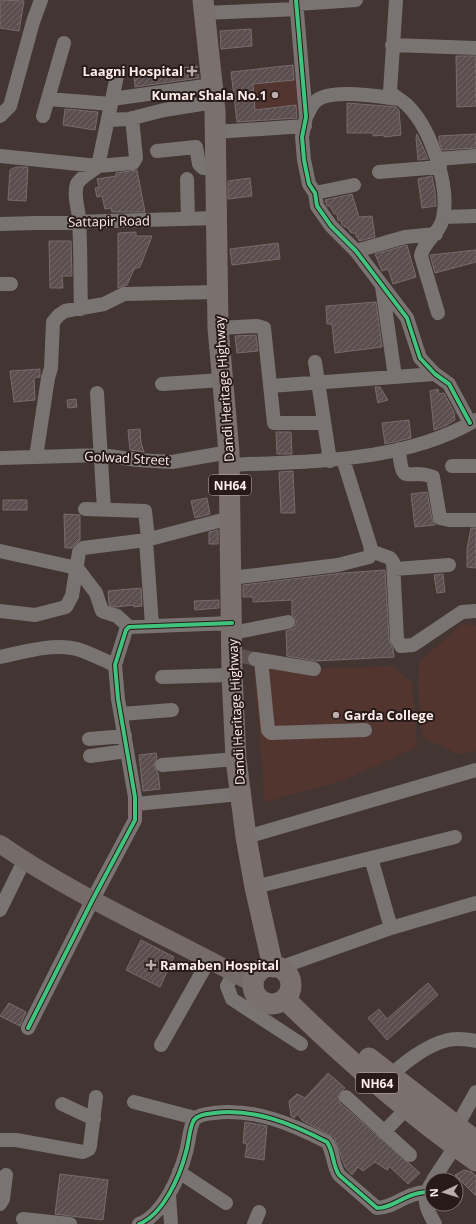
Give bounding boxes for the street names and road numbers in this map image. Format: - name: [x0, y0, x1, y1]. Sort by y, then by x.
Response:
- street label: Sattapir Road: [68, 211, 150, 231]
- street label: Dandi Heritage Highway: [210, 315, 238, 462]
- street label: Golwad Street: [84, 447, 171, 469]
- road number: NH64: [209, 475, 251, 495]
- street label: Dandi Heritage Highway: [223, 638, 249, 785]
- road number: NH64: [356, 1073, 398, 1093]

